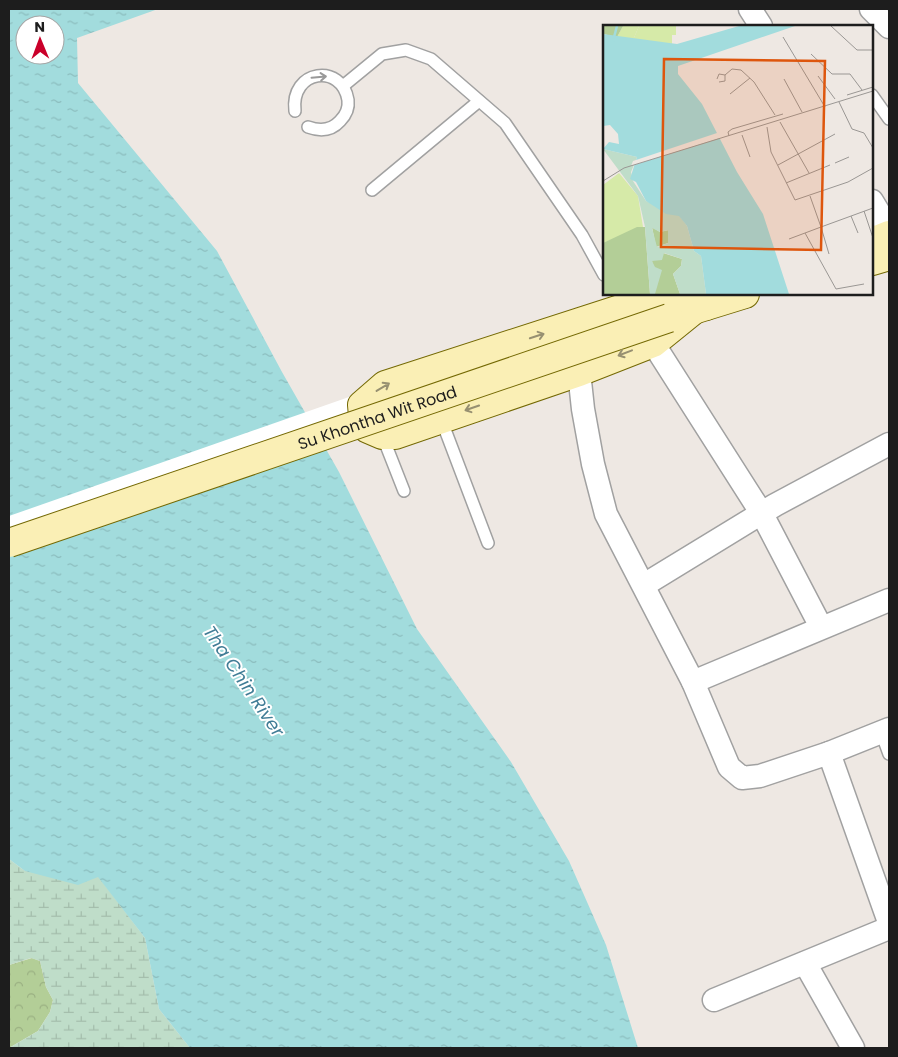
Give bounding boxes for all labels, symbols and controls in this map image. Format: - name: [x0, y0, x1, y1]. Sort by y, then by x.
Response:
- north arrow: [15, 15, 65, 65]
- text: N: [34, 17, 45, 37]
- inset map: [603, 25, 873, 295]
- one-way arrow: [311, 72, 327, 82]
- one-way arrow: [528, 330, 544, 340]
- one-way arrow: [618, 349, 633, 359]
- street label: Su Khontha Wit Road: [295, 380, 460, 455]
- one-way arrow: [376, 382, 390, 393]
- one-way arrow: [465, 404, 480, 413]
- water label: Tha Chin River: [198, 621, 291, 742]

